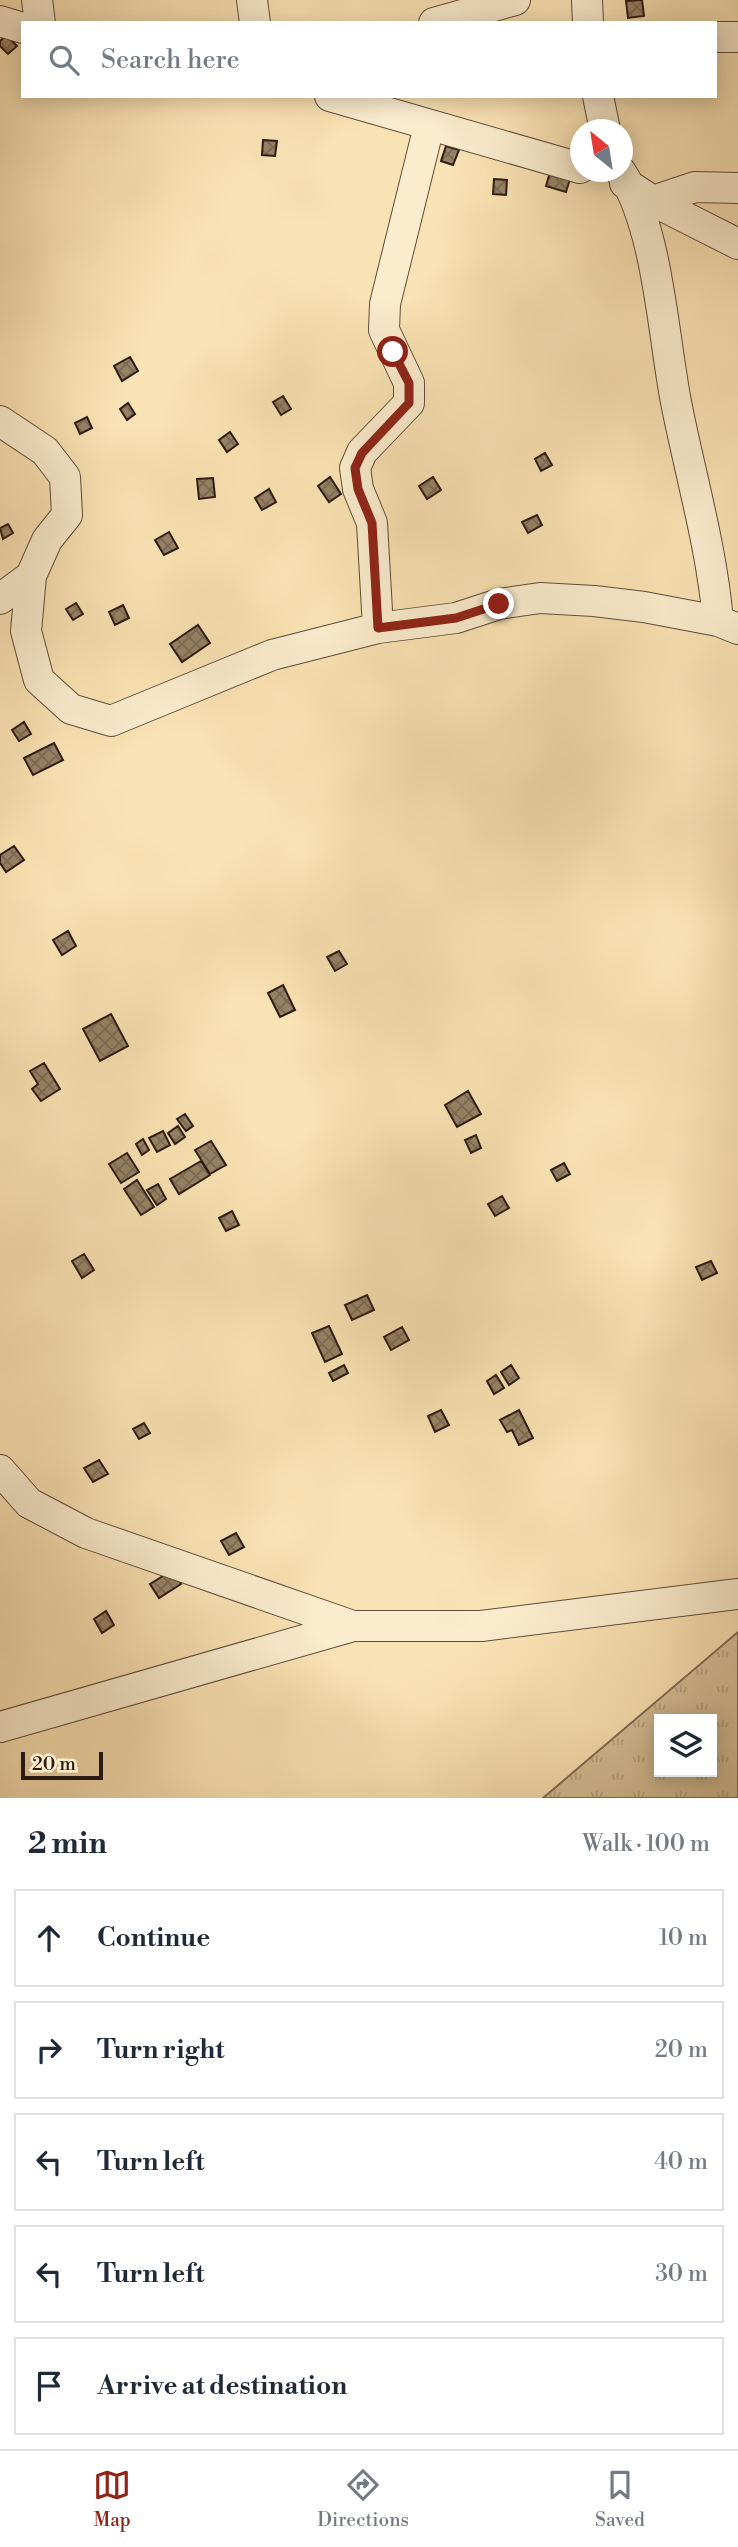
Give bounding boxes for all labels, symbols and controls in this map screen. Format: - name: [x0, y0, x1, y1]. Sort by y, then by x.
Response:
- search box: [21, 21, 717, 98]
- icon: search: [45, 41, 83, 79]
- text: Search here: [101, 44, 240, 76]
- north arrow: [570, 119, 633, 182]
- route start: [377, 336, 408, 367]
- route end: [483, 588, 514, 619]
- map controls: [654, 1714, 717, 1777]
- button: layers: [654, 1714, 717, 1777]
- scale bar: [21, 1749, 103, 1781]
- text: 20 m: [32, 1752, 76, 1776]
- text: 2 min: [28, 1825, 107, 1863]
- text: Walk · 100 m: [582, 1830, 710, 1858]
- icon: ahead: [30, 1919, 68, 1957]
- text: Continue: [97, 1922, 210, 1954]
- text: 10 m: [659, 1924, 708, 1952]
- icon: right: [30, 2031, 68, 2069]
- text: Turn right: [97, 2034, 225, 2066]
- text: 20 m: [655, 2036, 708, 2064]
- icon: left: [30, 2143, 68, 2181]
- text: Turn left: [97, 2146, 205, 2178]
- text: 40 m: [654, 2148, 708, 2176]
- icon: left: [30, 2255, 68, 2293]
- text: Turn left: [97, 2258, 205, 2290]
- text: 30 m: [655, 2260, 708, 2288]
- icon: arrive: [30, 2367, 68, 2405]
- text: Arrive at destination: [97, 2370, 347, 2402]
- tab: Map: [93, 2466, 131, 2532]
- tab: Directions: [317, 2466, 409, 2532]
- tab: Saved: [595, 2466, 645, 2532]

